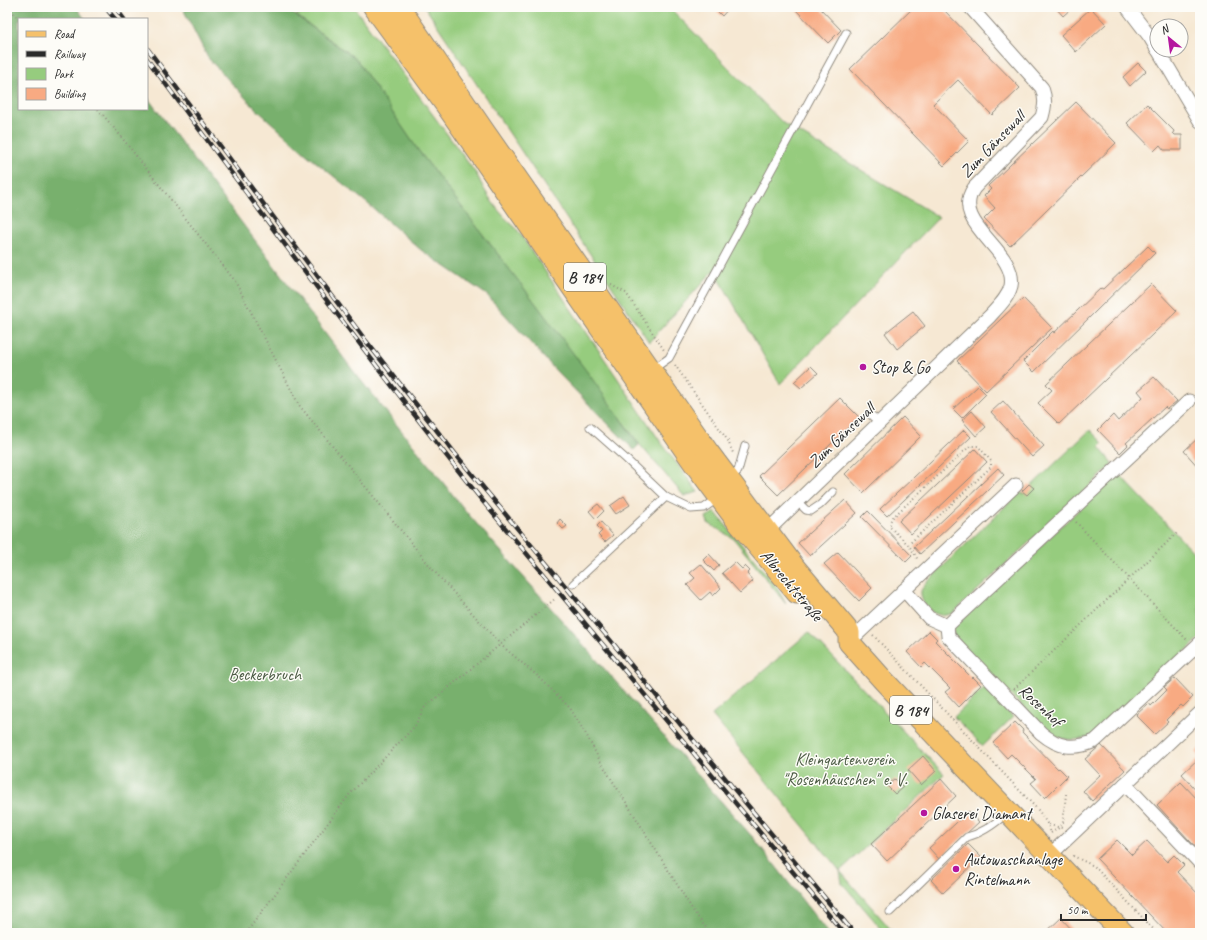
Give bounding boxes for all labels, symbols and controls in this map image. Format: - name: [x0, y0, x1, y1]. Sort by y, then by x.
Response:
- legend: [18, 18, 148, 110]
- north arrow: [1149, 18, 1189, 58]
- text: N: [1158, 20, 1172, 37]
- text: Road: [54, 26, 76, 42]
- text: Railway: [54, 46, 86, 62]
- text: Park: [54, 66, 75, 82]
- text: Building: [54, 86, 86, 102]
- street label: Zum Gänsewall: [955, 104, 1031, 182]
- road number: B 184: [564, 263, 606, 291]
- place label: Stop & Go: [871, 357, 931, 378]
- marker: Stop & Go: [858, 362, 868, 372]
- street label: Zum Gänsewall: [804, 396, 881, 472]
- street label: Albrechtstraße: [756, 545, 829, 627]
- park label: Beckerbruch: [229, 664, 302, 685]
- street label: Rosenhof: [1014, 680, 1070, 734]
- road number: B 184: [890, 696, 932, 724]
- park label: Kleingartenverein "Rosenhäuschen" e. V.: [783, 749, 908, 790]
- place label: Glaserei Diamant: [932, 803, 1034, 824]
- marker: Glaserei Diamant: [919, 808, 929, 818]
- place label: Autowaschanlage Rintelmann: [964, 849, 1063, 890]
- marker: Autowaschanlage Rintelmann: [951, 864, 961, 874]
- scale bar: [1061, 896, 1146, 922]
- text: 50 m: [1067, 902, 1089, 918]

